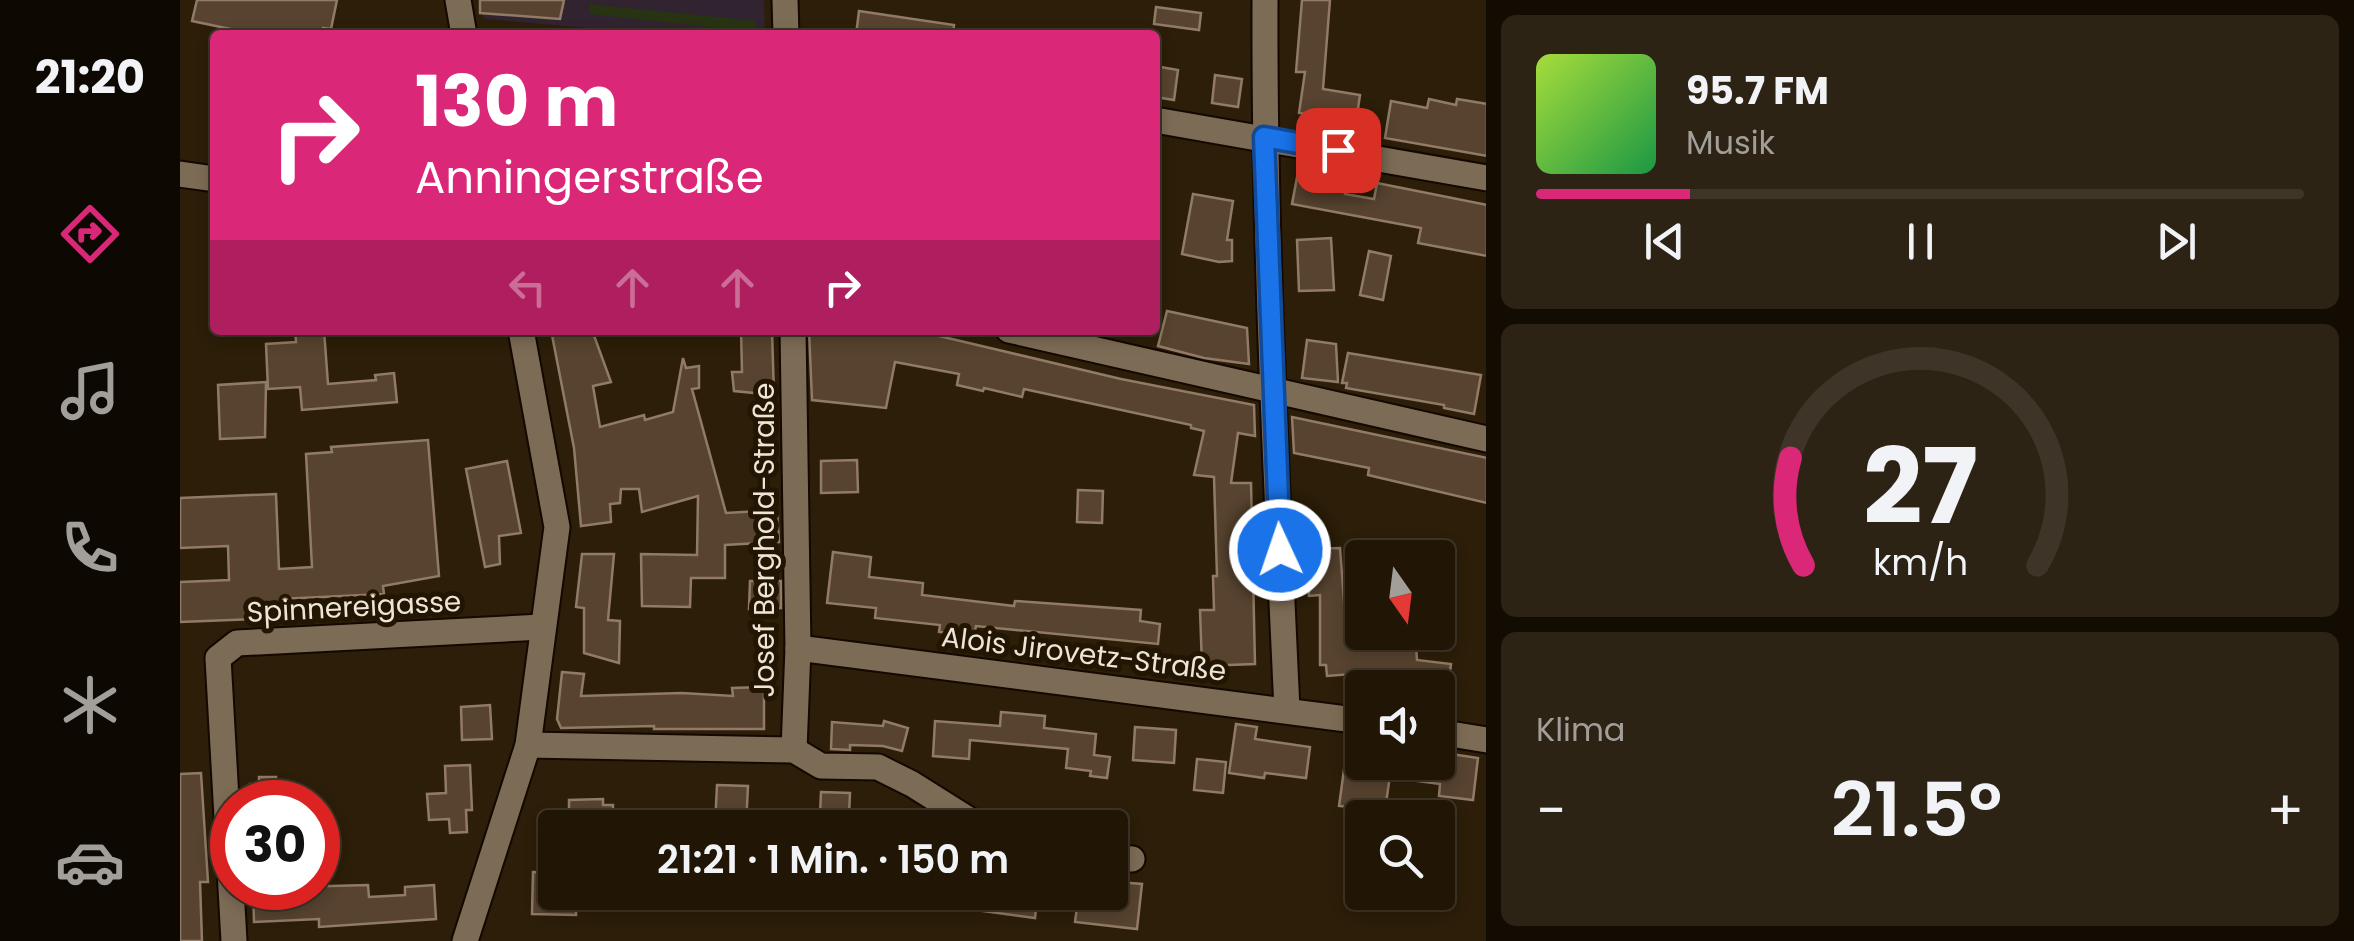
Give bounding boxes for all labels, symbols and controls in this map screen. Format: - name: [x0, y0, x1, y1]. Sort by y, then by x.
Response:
- text: 21:20: [35, 46, 145, 109]
- text: 130 m: [415, 52, 618, 151]
- text: 95.7 FM: [1686, 64, 1829, 117]
- icon: right: [250, 70, 380, 200]
- pin: [1296, 108, 1381, 193]
- text: Musik: [1686, 120, 1775, 165]
- icon: arrive: [1311, 123, 1366, 178]
- text: Anningerstraße: [415, 146, 764, 209]
- icon: directions: [55, 199, 125, 269]
- icon: previous: [1637, 214, 1692, 269]
- icon: pause: [1893, 214, 1948, 269]
- icon: next: [2149, 214, 2204, 269]
- icon: left: [500, 260, 555, 315]
- icon: ahead: [605, 260, 660, 315]
- icon: ahead: [710, 260, 765, 315]
- icon: right: [815, 260, 870, 315]
- icon: music: [55, 356, 125, 426]
- street label: Josef Berghold-Straße: [745, 383, 784, 697]
- text: 27: [1862, 414, 1978, 559]
- position arrow: [1228, 498, 1332, 602]
- icon: phone: [55, 513, 125, 583]
- text: km/h: [1872, 537, 1968, 588]
- north arrow: [1345, 540, 1455, 650]
- map controls: [1345, 540, 1455, 910]
- street label: Spinnereigasse: [246, 582, 462, 632]
- street label: Alois Jirovetz-Straße: [939, 617, 1229, 691]
- icon: climate: [55, 670, 125, 740]
- button: sound: [1345, 670, 1455, 780]
- text: Klima: [1536, 707, 1626, 752]
- text: 21.5°: [1831, 757, 2002, 862]
- text: −: [1536, 772, 1566, 849]
- text: +: [2266, 772, 2304, 849]
- speed limit sign: 30: [210, 780, 340, 910]
- button: search: [1345, 800, 1455, 910]
- icon: car: [55, 827, 125, 897]
- text: 21:21 · 1 Min. · 150 m: [657, 833, 1009, 886]

